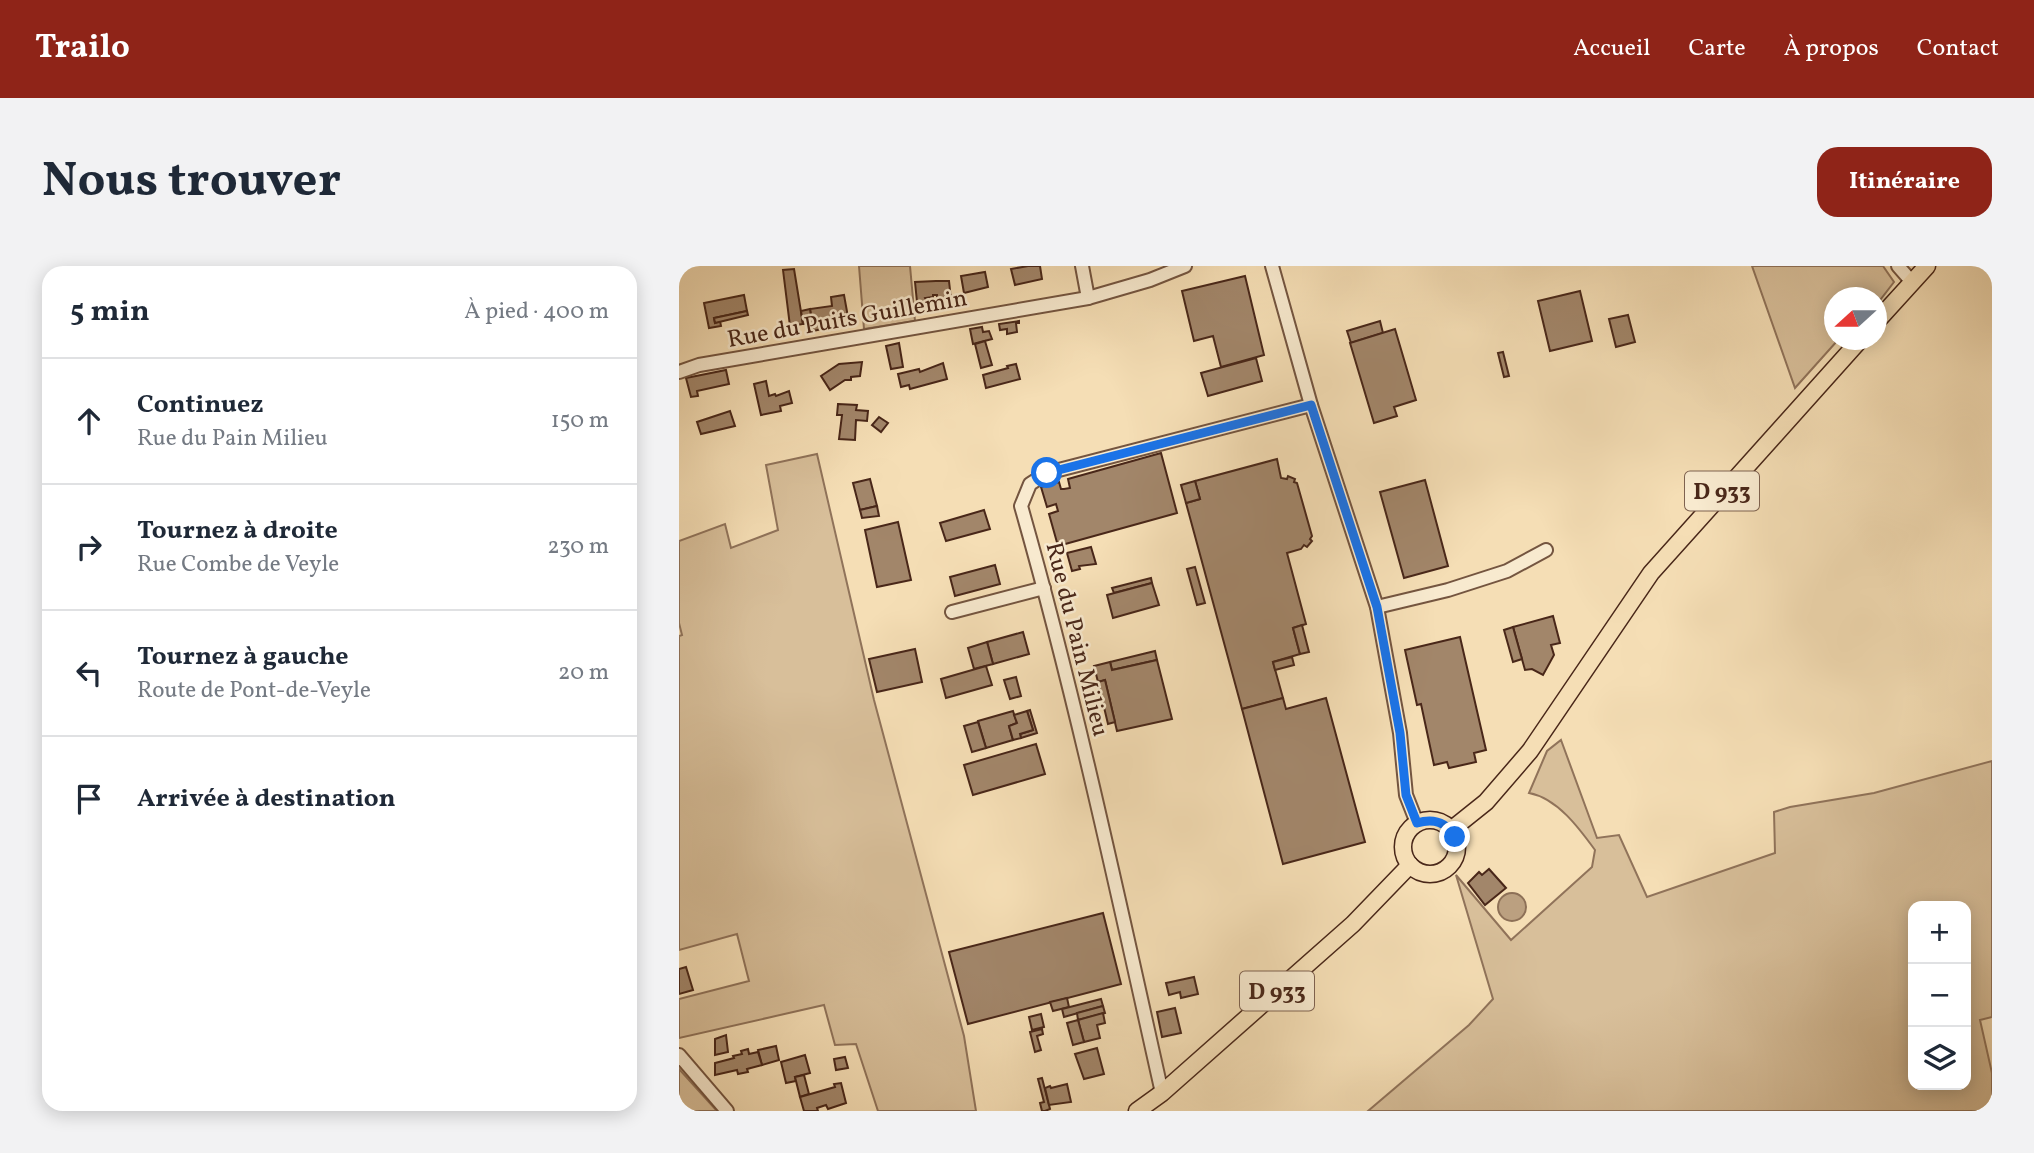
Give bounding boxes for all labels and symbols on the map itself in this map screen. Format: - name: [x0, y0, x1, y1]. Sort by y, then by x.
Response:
- street label: Rue du Puits Guillemin: [725, 282, 970, 358]
- north arrow: [1824, 287, 1887, 350]
- route start: [1031, 457, 1062, 488]
- road number: D 933: [1685, 472, 1759, 510]
- street label: Rue du Pain Milieu: [1035, 539, 1117, 740]
- route end: [1439, 821, 1470, 852]
- road number: D 933: [1240, 972, 1314, 1010]

